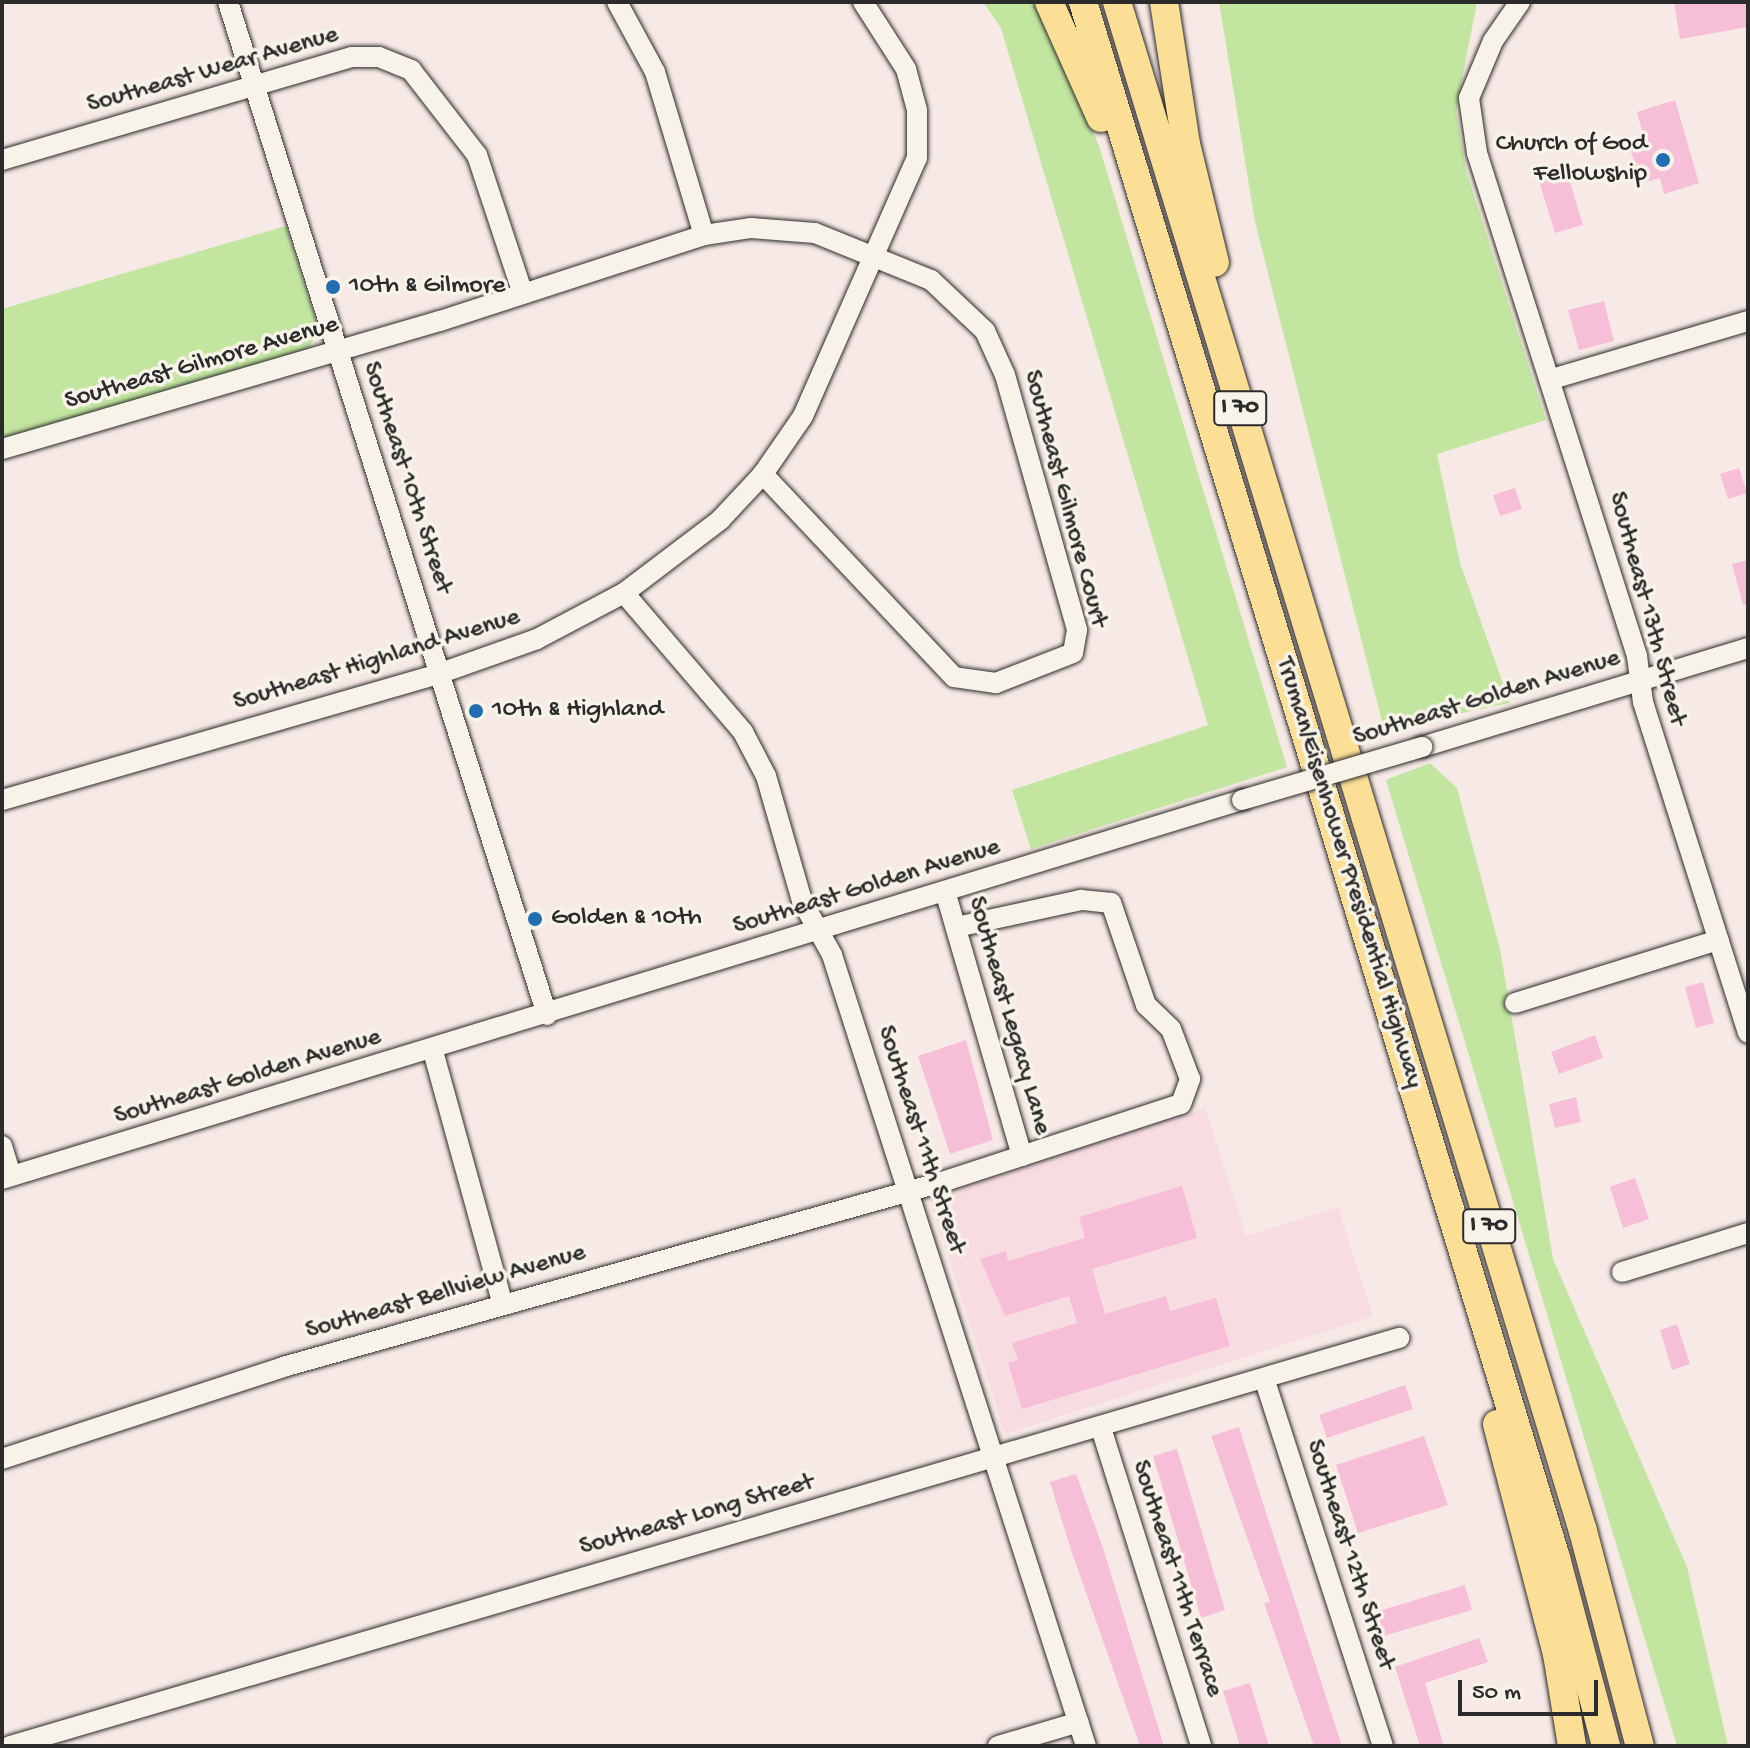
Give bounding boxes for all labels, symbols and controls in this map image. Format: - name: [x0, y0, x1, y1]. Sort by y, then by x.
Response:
- street label: Southeast Wear Avenue: [84, 20, 342, 122]
- place label: Church of God Fellowship: [1496, 129, 1647, 190]
- marker: Church of God Fellowship: [1654, 151, 1672, 169]
- place label: 10th & Gilmore: [349, 271, 505, 303]
- marker: 10th & Gilmore: [324, 278, 342, 296]
- street label: Southeast Gilmore Avenue: [62, 310, 342, 418]
- street label: Southeast 10th Street: [354, 358, 458, 598]
- street label: Southeast Gilmore Court: [1015, 367, 1113, 631]
- road number: I 70: [1212, 388, 1268, 428]
- street label: Southeast 13th Street: [1600, 489, 1692, 729]
- street label: Southeast Highland Avenue: [230, 603, 524, 719]
- street label: Southeast Golden Avenue: [1350, 644, 1624, 754]
- street label: Truman/Eisenhower Presidential Highway: [1267, 654, 1429, 1092]
- place label: 10th & Highland: [492, 695, 663, 727]
- marker: 10th & Highland: [467, 702, 485, 720]
- street label: Southeast Golden Avenue: [730, 833, 1004, 943]
- street label: Southeast Legacy Lane: [959, 893, 1057, 1139]
- place label: Golden & 10th: [551, 903, 702, 935]
- marker: Golden & 10th: [526, 910, 544, 928]
- street label: Southeast 11th Street: [868, 1022, 972, 1258]
- street label: Southeast Golden Avenue: [111, 1023, 385, 1133]
- road number: I 70: [1461, 1206, 1517, 1246]
- street label: Southeast Bellview Avenue: [302, 1238, 590, 1348]
- street label: Southeast 12th Street: [1297, 1436, 1401, 1674]
- street label: Southeast 11th Terrace: [1123, 1457, 1229, 1701]
- street label: Southeast Long Street: [576, 1468, 818, 1564]
- scale bar: [1462, 1664, 1602, 1714]
- text: 50 m: [1472, 1679, 1521, 1708]

